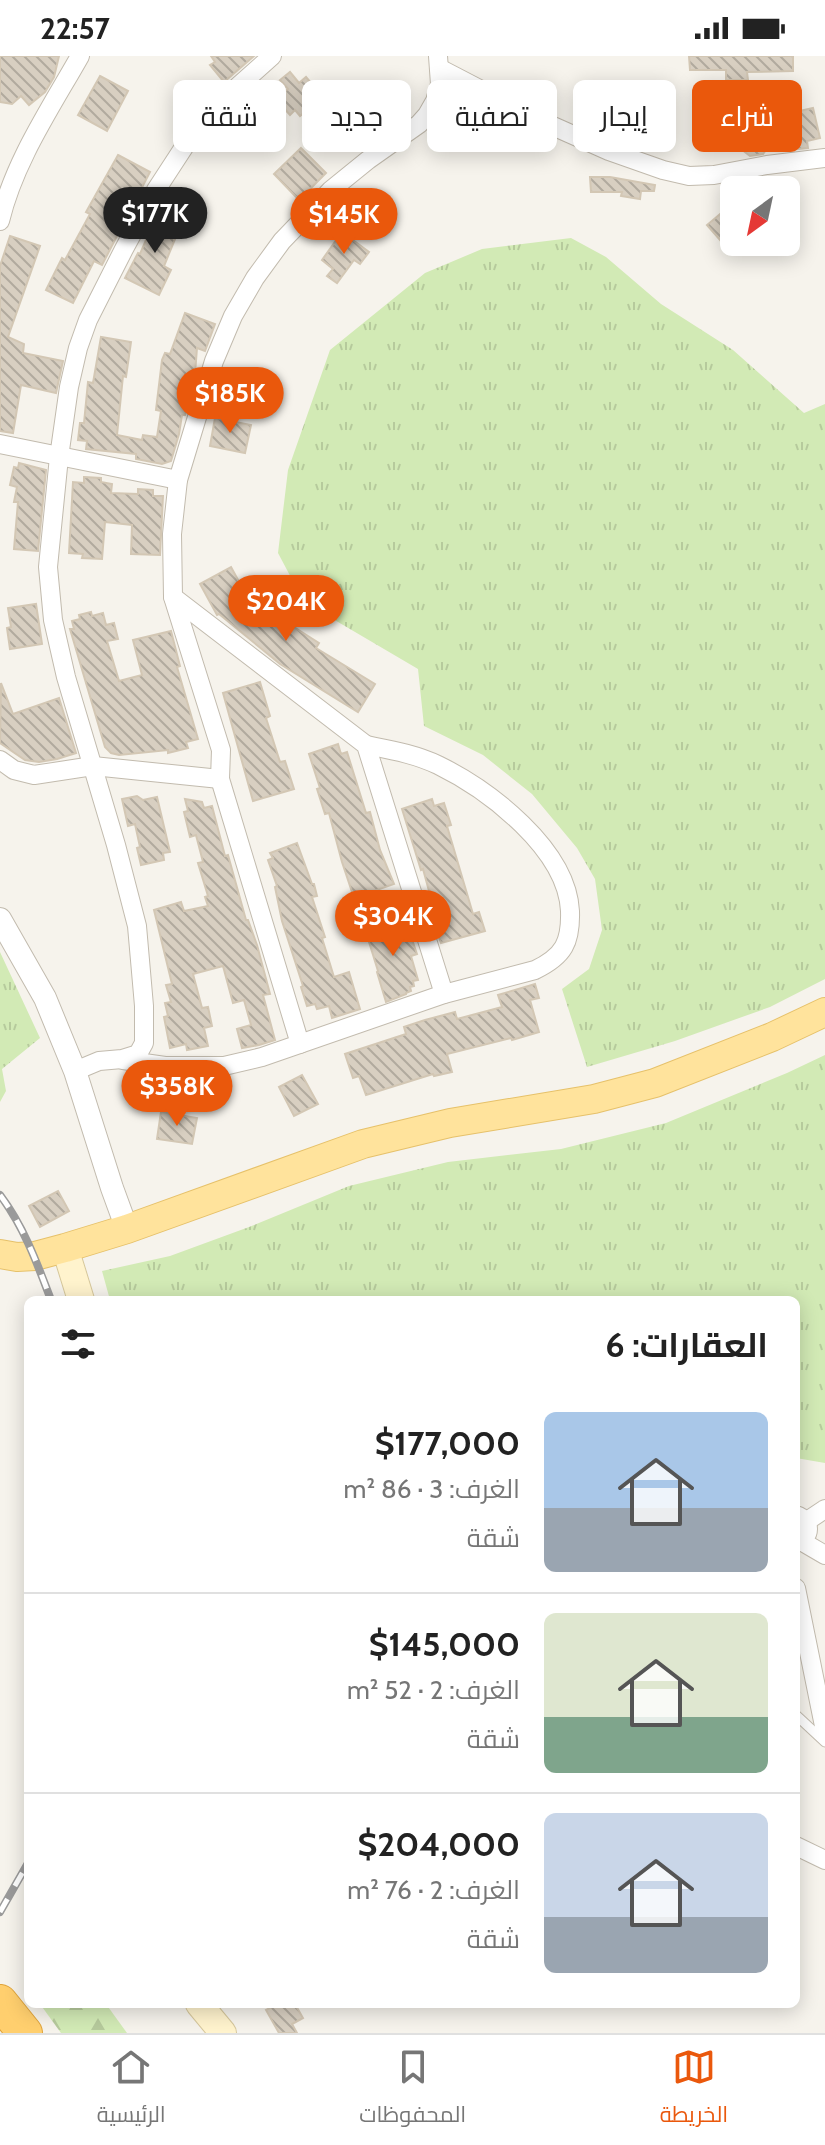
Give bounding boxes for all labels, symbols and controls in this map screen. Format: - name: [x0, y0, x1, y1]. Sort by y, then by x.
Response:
- text: 22:57: [40, 10, 110, 47]
- chip: شقة: [173, 80, 286, 152]
- chip: جديد: [302, 80, 411, 152]
- chip: تصفية: [427, 80, 557, 152]
- chip: إيجار: [573, 80, 676, 152]
- chip: شراء: [692, 80, 802, 152]
- north arrow: [720, 176, 800, 256]
- map controls: [720, 176, 800, 256]
- pin: $177K: [99, 187, 211, 255]
- pin: $145K: [288, 188, 400, 256]
- text: $177K: [121, 197, 189, 229]
- text: $145K: [308, 198, 380, 230]
- pin: $185K: [174, 367, 286, 435]
- text: $185K: [195, 377, 265, 409]
- pin: $204K: [230, 575, 342, 643]
- text: $204K: [246, 585, 326, 617]
- pin: $304K: [337, 890, 449, 958]
- text: $304K: [353, 900, 433, 932]
- pin: $358K: [121, 1060, 233, 1128]
- text: $358K: [139, 1070, 215, 1102]
- icon: filters: [56, 1322, 100, 1366]
- text: العقارات: 6: [605, 1324, 768, 1366]
- text: $177,000: [375, 1422, 520, 1464]
- icon: home: [608, 1444, 704, 1540]
- text: الغرف: 3 · 86 m²: [344, 1473, 520, 1505]
- text: شقة: [467, 1522, 520, 1554]
- text: $145,000: [369, 1623, 520, 1665]
- icon: home: [608, 1645, 704, 1741]
- text: الغرف: 2 · 52 m²: [347, 1674, 520, 1706]
- text: شقة: [467, 1723, 520, 1755]
- text: $204,000: [358, 1823, 520, 1865]
- icon: home: [608, 1845, 704, 1941]
- text: الغرف: 2 · 76 m²: [347, 1874, 520, 1906]
- text: شقة: [467, 1923, 520, 1955]
- tab: الرئيسية: [97, 2045, 166, 2135]
- tab: المحفوظات: [359, 2045, 466, 2135]
- tab: الخريطة: [660, 2045, 728, 2135]

